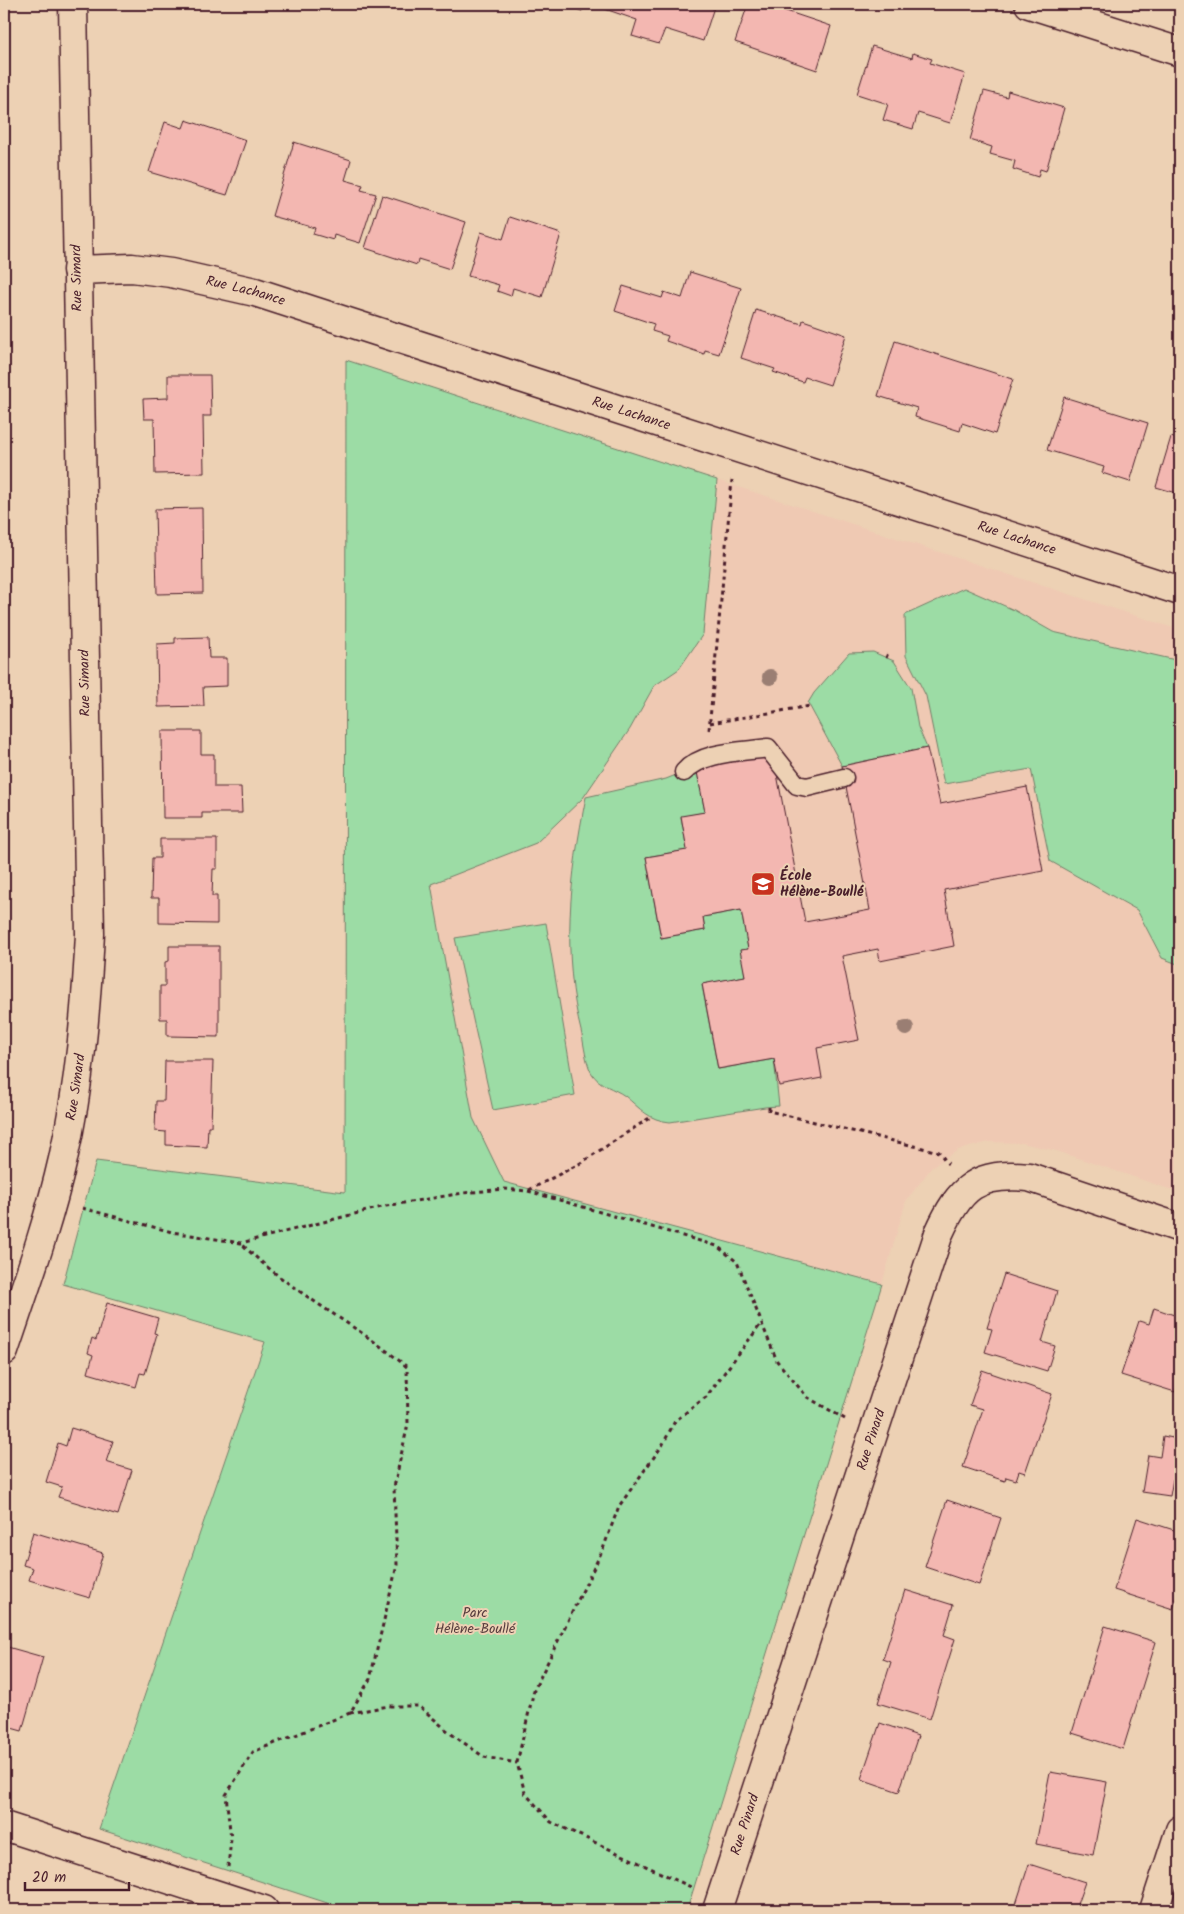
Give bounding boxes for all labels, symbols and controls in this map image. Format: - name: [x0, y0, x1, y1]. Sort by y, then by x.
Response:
- street label: Rue Simard: [65, 243, 89, 312]
- street label: Rue Lachance: [204, 270, 289, 312]
- street label: Rue Lachance: [589, 391, 674, 437]
- street label: Rue Lachance: [975, 515, 1059, 561]
- street label: Rue Simard: [73, 648, 97, 717]
- place label: École Hélène-Boullé: [780, 865, 864, 903]
- school or university icon: École Hélène-Boullé: [750, 871, 776, 897]
- street label: Rue Simard: [60, 1052, 92, 1122]
- street label: Rue Pinard: [851, 1405, 892, 1473]
- park label: Parc Hélène-Boullé: [435, 1602, 516, 1640]
- street label: Rue Pinard: [725, 1790, 766, 1858]
- scale bar: [25, 1859, 129, 1891]
- text: 20 m: [32, 1866, 66, 1890]

